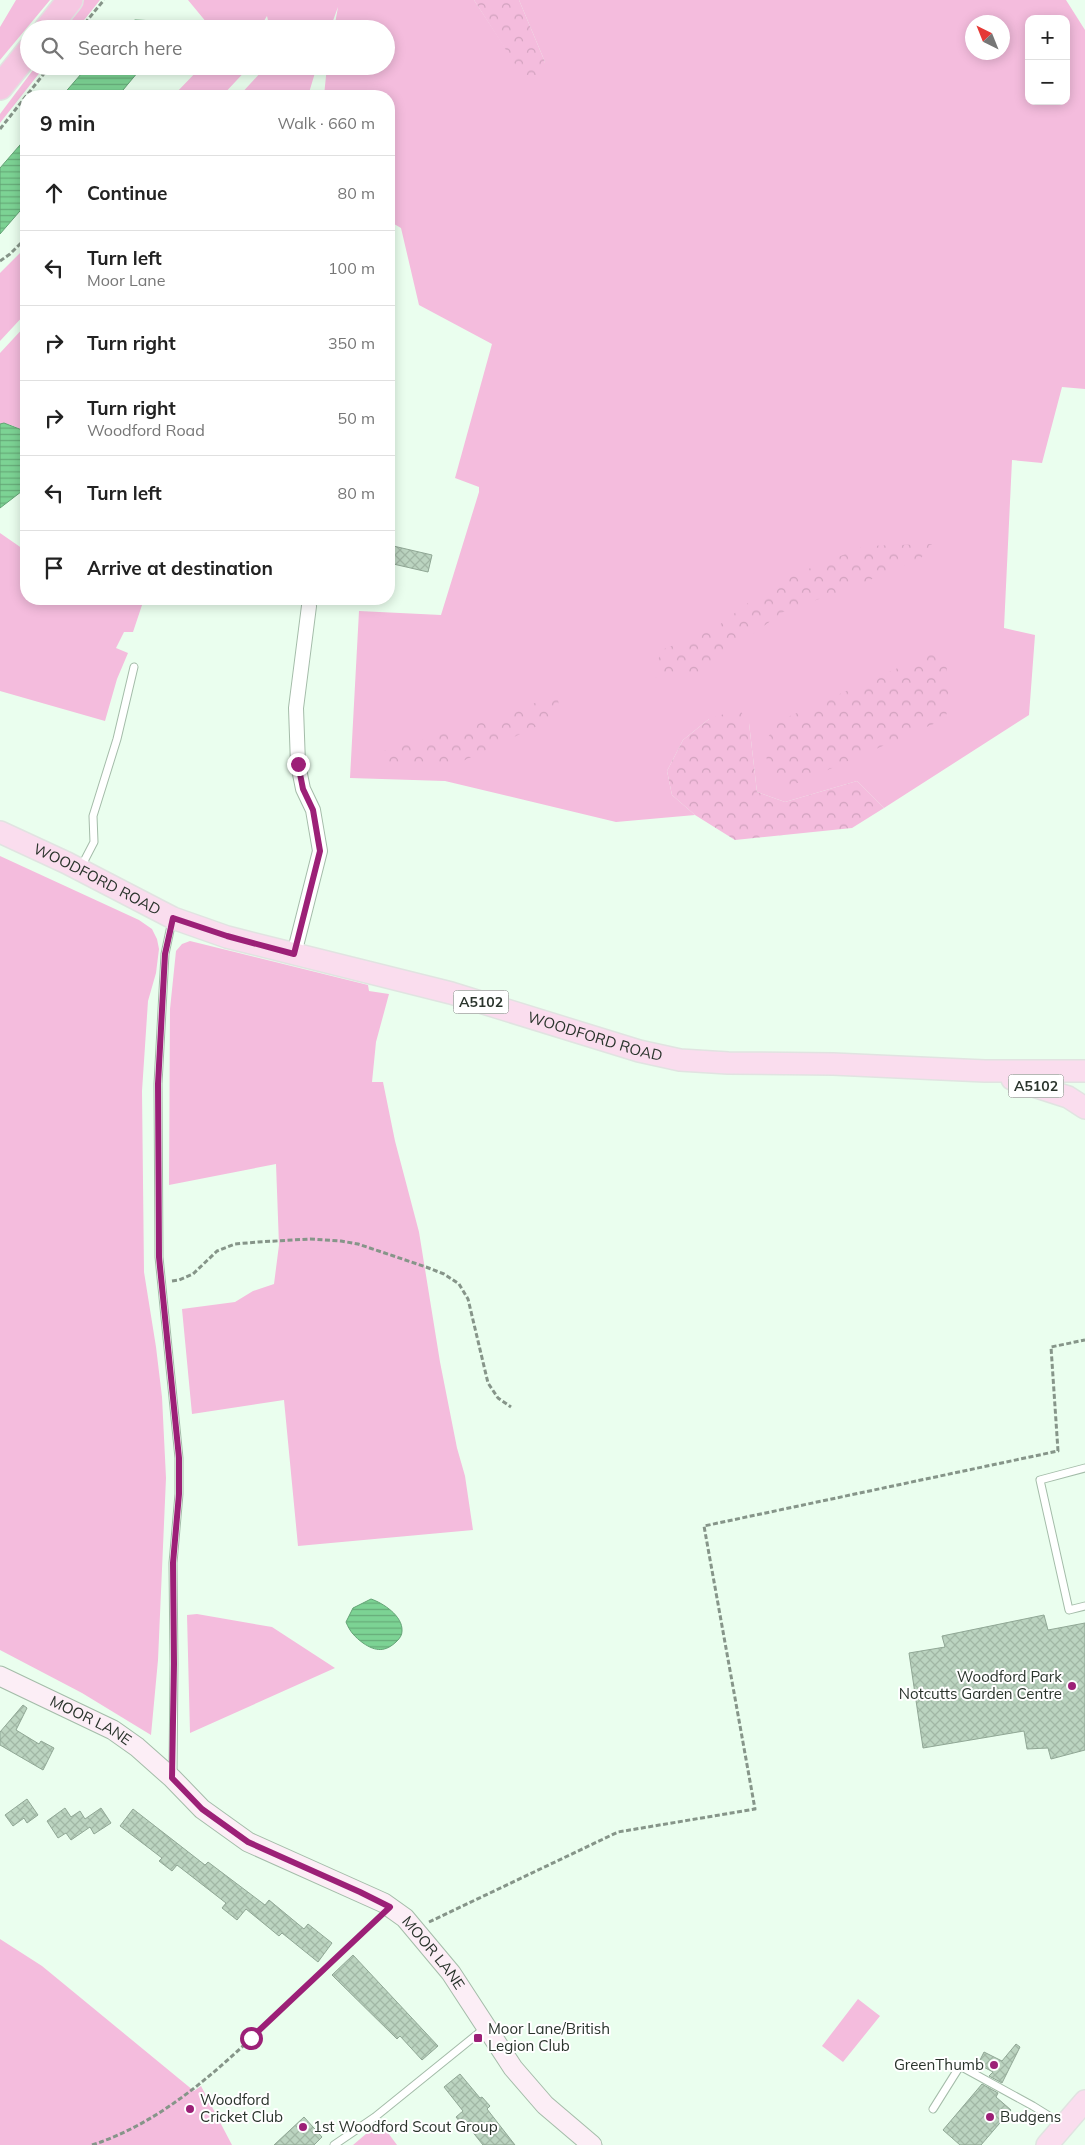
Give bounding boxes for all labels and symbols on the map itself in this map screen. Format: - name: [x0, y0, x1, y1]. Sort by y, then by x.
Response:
- north arrow: [965, 15, 1010, 60]
- route end: [287, 753, 310, 776]
- street label: WOODFORD ROAD: [31, 839, 164, 919]
- road number: A5102: [454, 990, 508, 1014]
- street label: WOODFORD ROAD: [525, 1007, 665, 1065]
- road number: A5102: [1008, 1074, 1064, 1098]
- place label: Woodford Park Notcutts Garden Centre: [899, 1667, 1062, 1703]
- marker: Woodford Park Notcutts Garden Centre: [1066, 1680, 1078, 1692]
- street label: MOOR LANE: [47, 1691, 136, 1749]
- street label: MOOR LANE: [398, 1912, 469, 1993]
- place label: Moor Lane/British Legion Club: [488, 2019, 610, 2055]
- route start: [240, 2027, 263, 2050]
- marker: Moor Lane/British Legion Club: [472, 2032, 484, 2044]
- place label: GreenThumb: [894, 2055, 984, 2074]
- marker: GreenThumb: [988, 2059, 1000, 2071]
- place label: Woodford Cricket Club: [200, 2090, 283, 2126]
- marker: Woodford Cricket Club: [184, 2103, 196, 2115]
- place label: Budgens: [1000, 2107, 1061, 2126]
- marker: Budgens: [984, 2111, 996, 2123]
- place label: 1st Woodford Scout Group: [313, 2117, 498, 2136]
- marker: 1st Woodford Scout Group: [297, 2121, 309, 2133]

